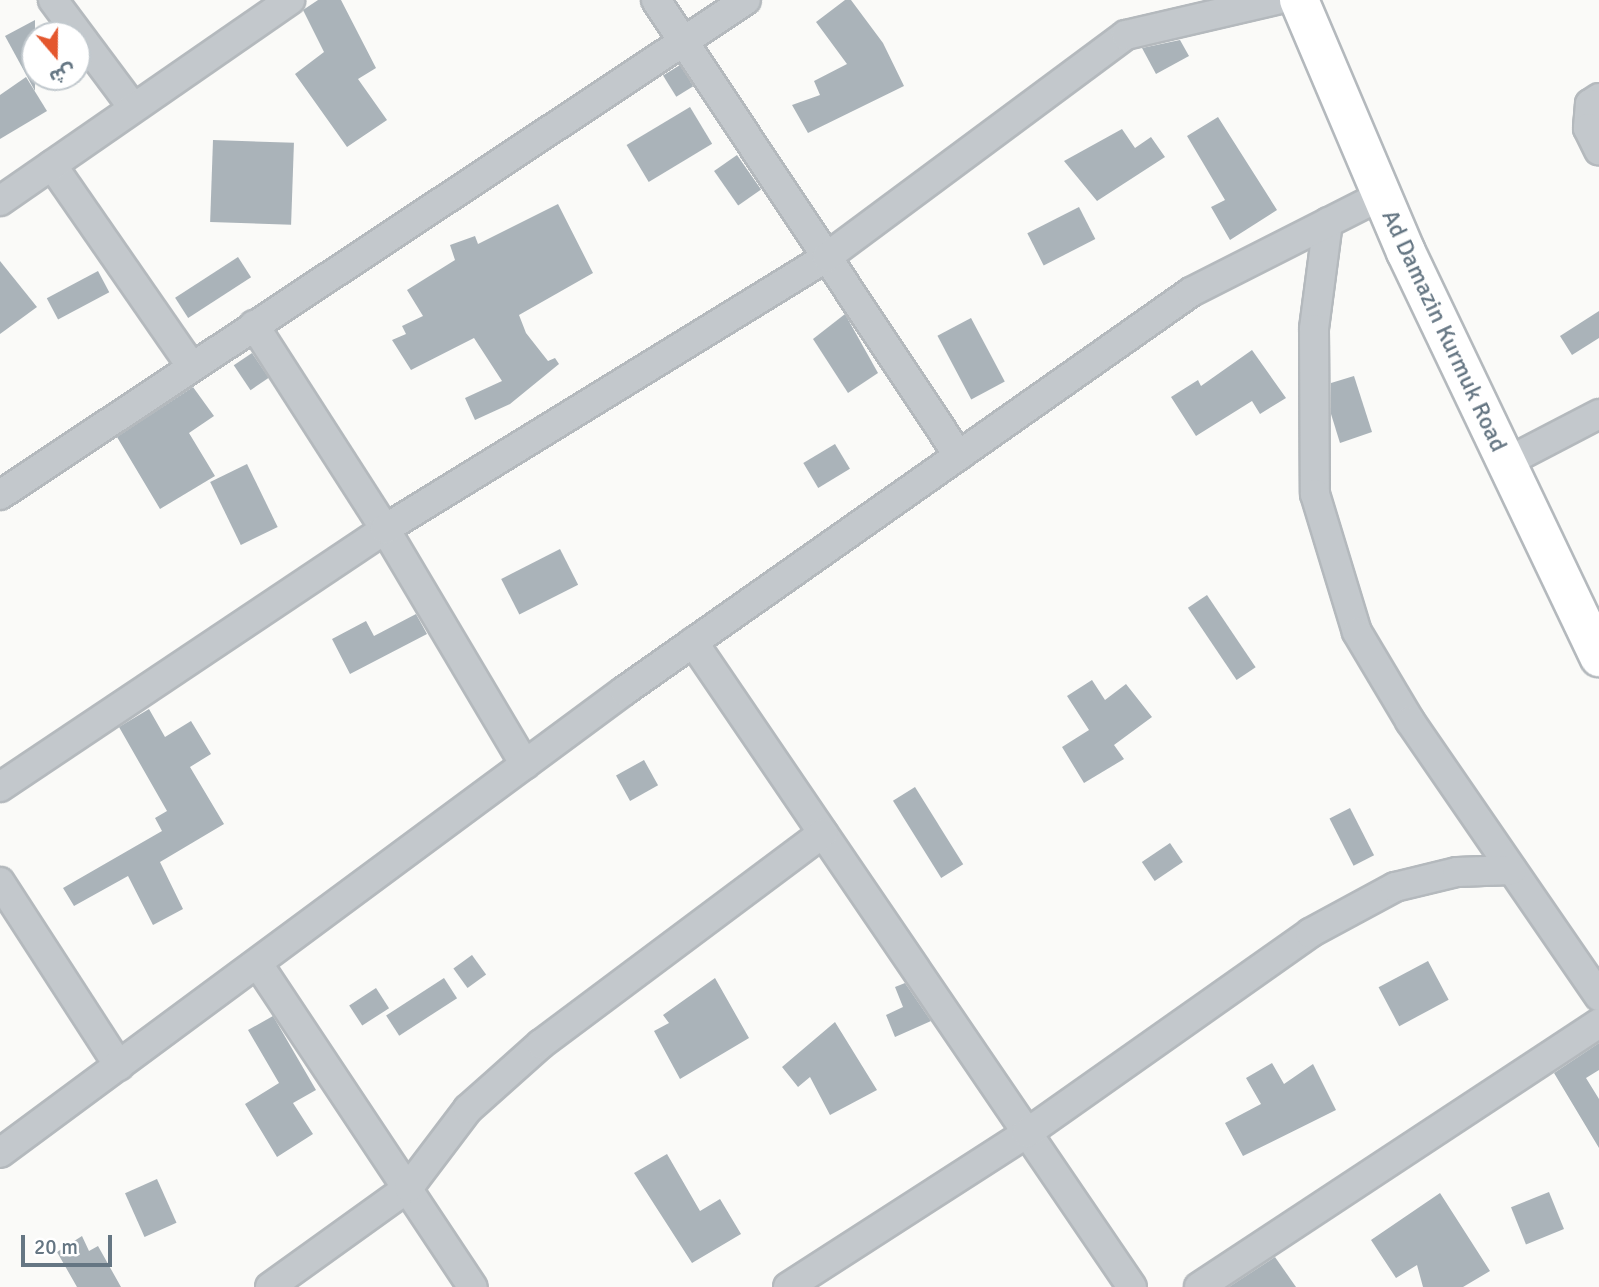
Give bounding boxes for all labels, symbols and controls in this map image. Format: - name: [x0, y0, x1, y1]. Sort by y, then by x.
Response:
- north arrow: [21, 21, 91, 91]
- text: ش: [46, 58, 79, 90]
- street label: Ad Damazin Kurmuk Road: [1375, 205, 1513, 457]
- scale bar: [24, 1220, 116, 1264]
- text: 20 m: [34, 1234, 78, 1260]

